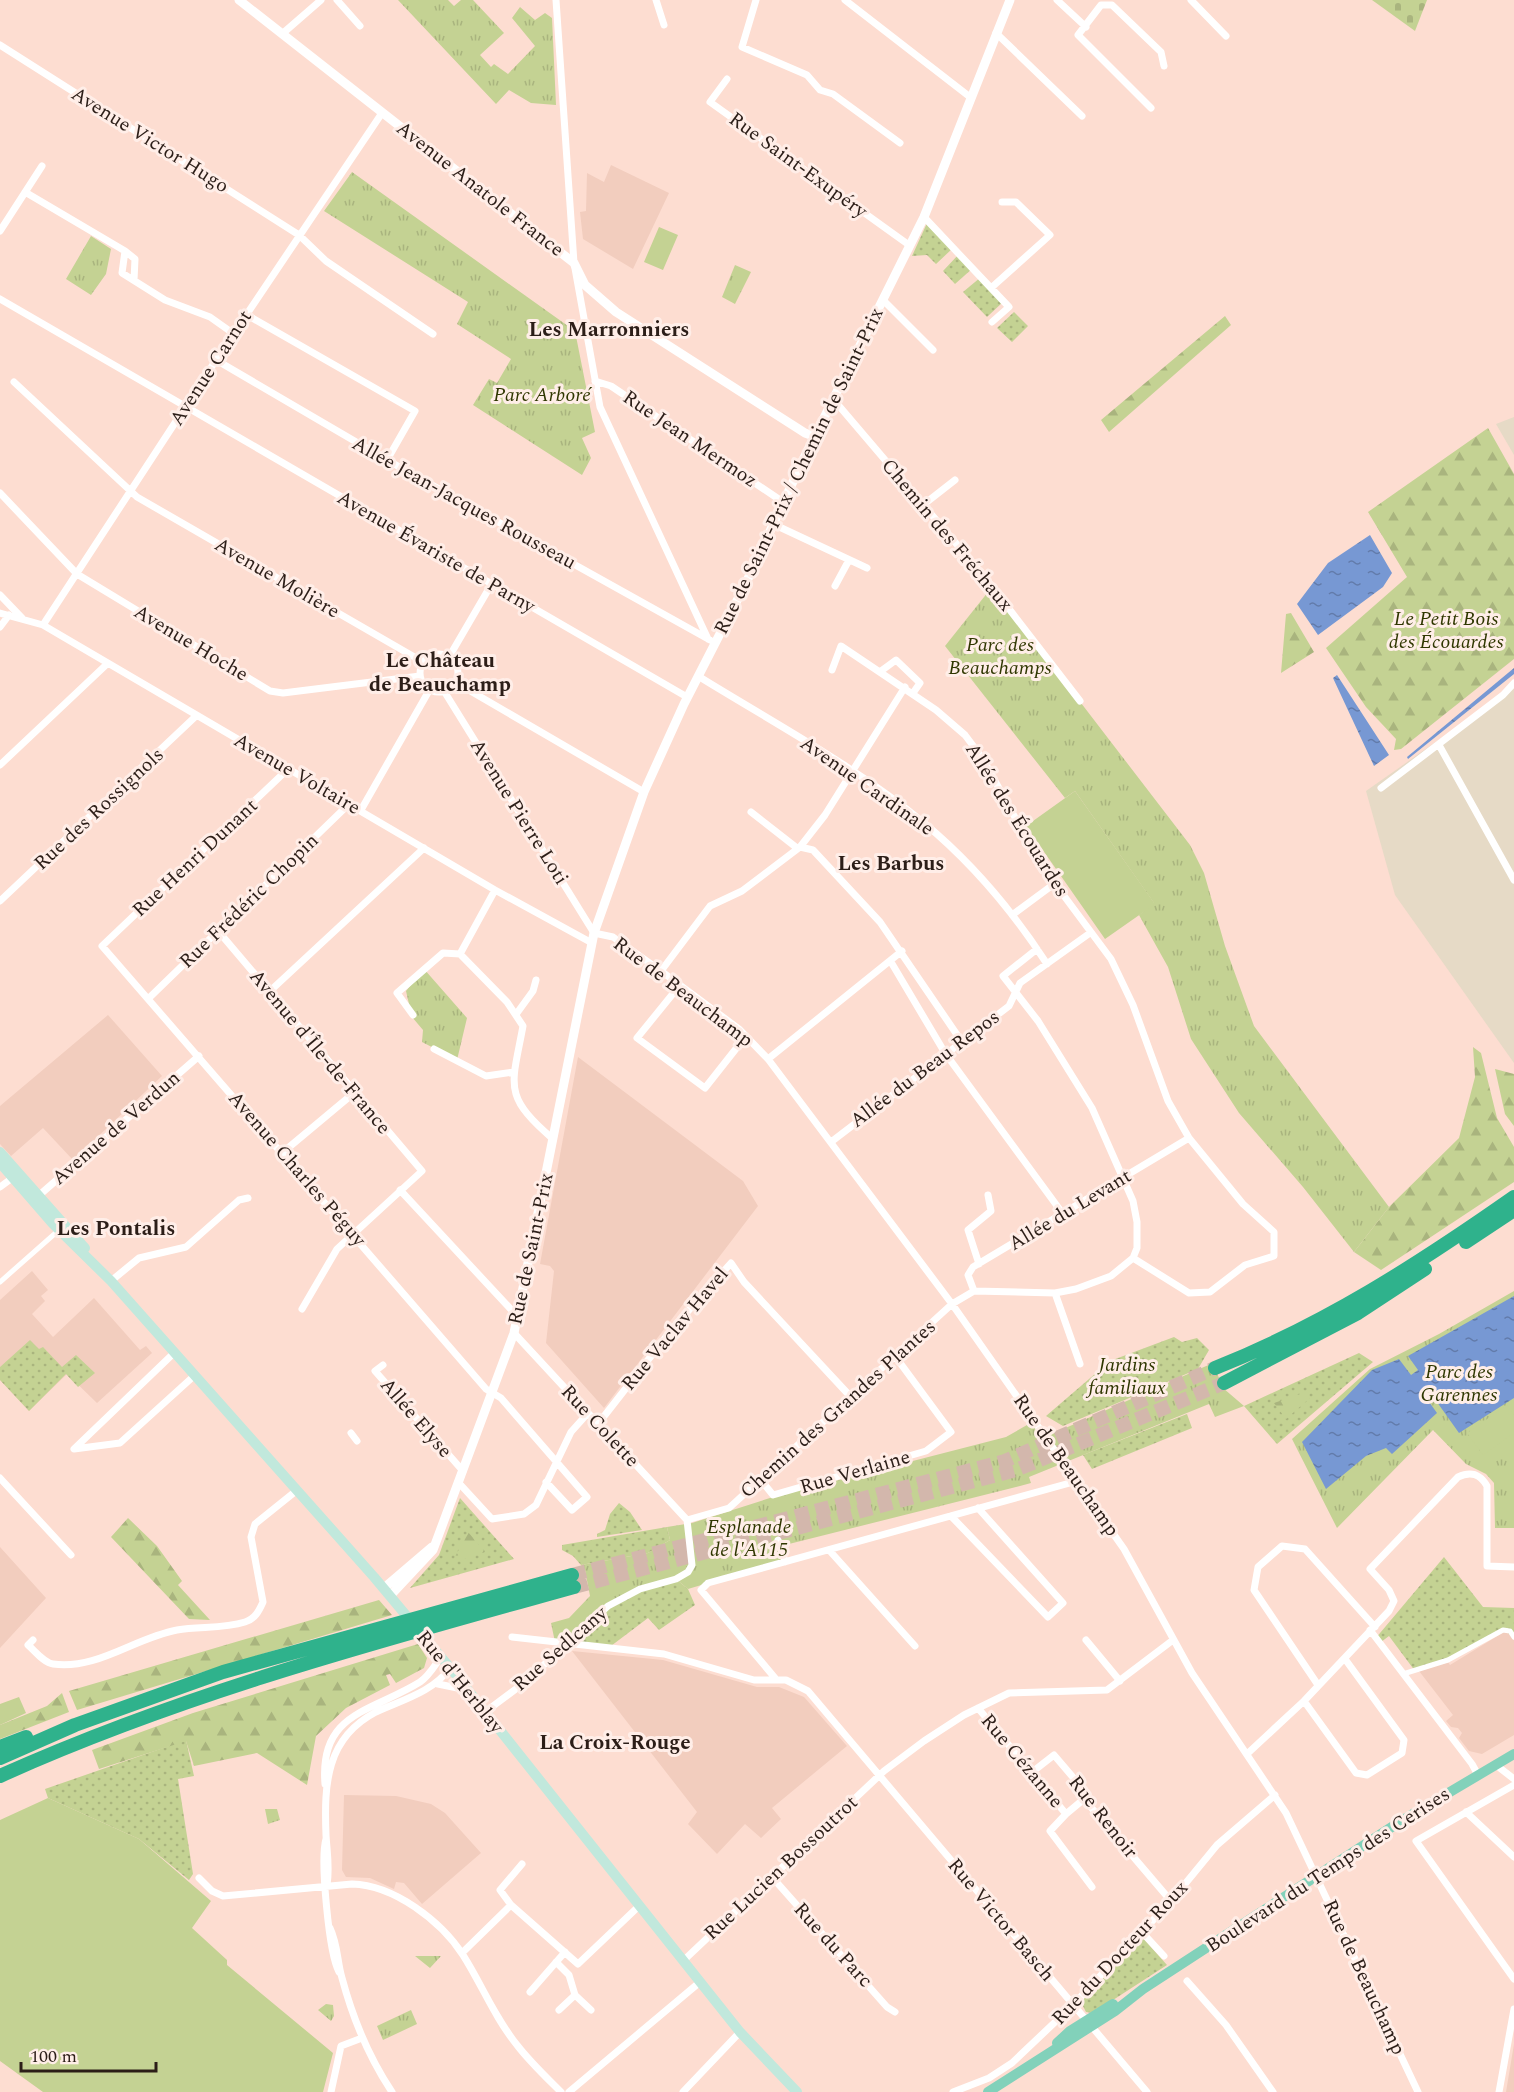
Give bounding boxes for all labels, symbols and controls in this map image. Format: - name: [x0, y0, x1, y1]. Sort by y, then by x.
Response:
- street label: Avenue Victor Hugo: [65, 79, 235, 201]
- street label: Rue Saint-Exupéry: [723, 104, 875, 226]
- street label: Avenue Anatole France: [389, 114, 571, 264]
- street label: Rue de Saint-Prix / Chemin de Saint-Prix: [706, 302, 892, 640]
- street label: Avenue Carnot: [162, 304, 260, 432]
- district label: Les Marronniers: [529, 314, 689, 346]
- park label: Parc Arboré: [493, 380, 593, 410]
- street label: Rue Jean Mermoz: [617, 383, 763, 495]
- street label: Allée Jean-Jacques Rousseau: [346, 429, 582, 577]
- street label: Chemin des Fréchaux: [874, 452, 1020, 618]
- street label: Avenue Évariste de Parny: [331, 483, 542, 622]
- street label: Avenue Molière: [209, 530, 345, 626]
- street label: Avenue Hoche: [128, 597, 254, 689]
- park label: Le Petit Bois des Écouardes: [1388, 604, 1504, 657]
- park label: Parc des Beauchamps: [948, 630, 1052, 683]
- district label: Le Château de Beauchamp: [369, 645, 511, 701]
- street label: Avenue Voltaire: [228, 725, 366, 823]
- street label: Avenue Cardinale: [794, 729, 940, 843]
- street label: Avenue Pierre Loti: [462, 733, 576, 891]
- street label: Allée des Écouardes: [957, 737, 1077, 903]
- street label: Rue des Rossignols: [27, 741, 171, 877]
- street label: Rue Henri Dunant: [125, 792, 265, 924]
- street label: Rue Frédéric Chopin: [172, 826, 326, 976]
- district label: Les Barbus: [837, 848, 945, 880]
- street label: Rue de Beauchamp: [607, 929, 759, 1055]
- street label: Avenue d'Île-de-France: [242, 963, 398, 1141]
- street label: Allée du Beau Repos: [844, 1002, 1006, 1136]
- street label: Avenue de Verdun: [45, 1063, 187, 1193]
- street label: Avenue Charles Péguy: [221, 1085, 374, 1255]
- street label: Allée du Levant: [1003, 1161, 1137, 1259]
- street label: Rue de Saint-Prix: [500, 1170, 562, 1328]
- district label: Les Pontalis: [57, 1213, 175, 1245]
- street label: Rue Vaclav Havel: [614, 1260, 736, 1398]
- street label: Chemin des Grandes Plantes: [733, 1312, 943, 1506]
- park label: Jardins familiaux: [1085, 1350, 1166, 1403]
- park label: Parc des Garennes: [1421, 1357, 1497, 1410]
- street label: Allée Elyse: [373, 1371, 459, 1465]
- street label: Rue Colette: [554, 1378, 646, 1474]
- street label: Rue de Beauchamp: [1005, 1387, 1127, 1543]
- street label: Rue Verlaine: [796, 1442, 914, 1502]
- park label: Esplanade de l'A115: [707, 1512, 791, 1565]
- street label: Rue Sedlcany: [506, 1598, 615, 1699]
- street label: Rue d'Herblay: [409, 1624, 512, 1741]
- street label: Rue Cézanne: [973, 1707, 1071, 1815]
- district label: La Croix-Rouge: [539, 1727, 691, 1759]
- street label: Rue Renoir: [1061, 1769, 1145, 1865]
- street label: Boulevard du Temps des Cerises: [1200, 1780, 1456, 1960]
- street label: Rue Lucien Bossoutrot: [697, 1788, 865, 1948]
- street label: Rue Victor Basch: [940, 1852, 1062, 1988]
- street label: Rue du Docteur Roux: [1045, 1874, 1195, 2032]
- street label: Rue de Beauchamp: [1315, 1894, 1413, 2060]
- street label: Rue du Parc: [786, 1896, 880, 1994]
- scale bar: [21, 2035, 156, 2073]
- text: 100 m: [30, 2043, 77, 2070]

